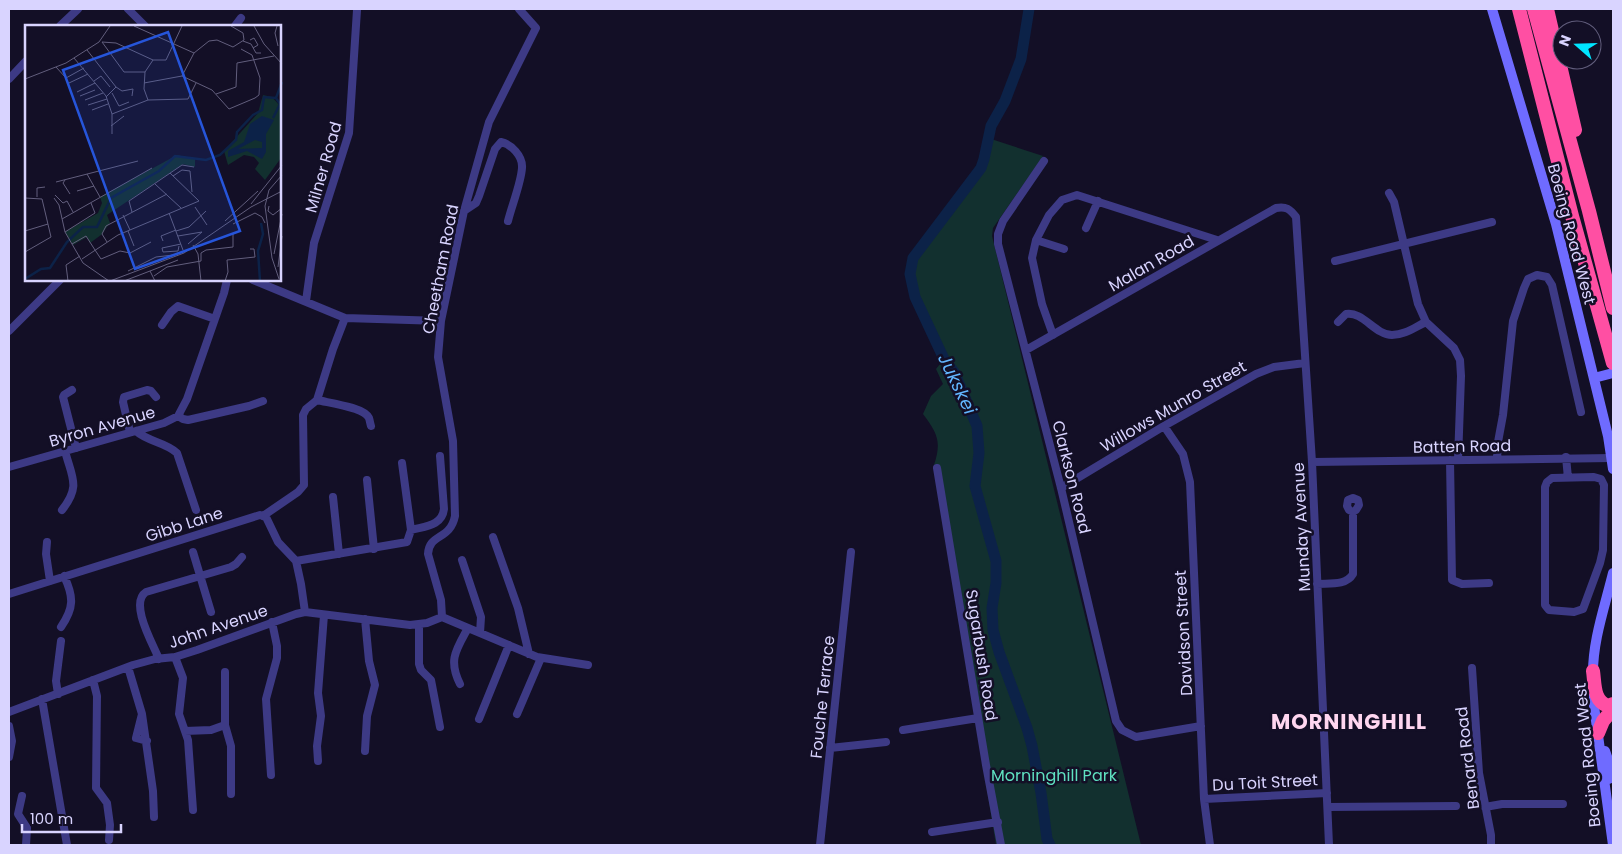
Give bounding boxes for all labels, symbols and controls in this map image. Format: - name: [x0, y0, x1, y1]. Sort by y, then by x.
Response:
- north arrow: [1552, 20, 1602, 70]
- inset map: [25, 25, 281, 281]
- text: N: [1554, 32, 1576, 49]
- street label: Milner Road: [300, 119, 347, 215]
- street label: Boeing Road West: [1542, 161, 1601, 307]
- street label: Cheetham Road: [417, 202, 464, 336]
- street label: Malan Road: [1104, 230, 1198, 297]
- water label: Jukskei: [932, 349, 983, 419]
- street label: Willows Munro Street: [1096, 355, 1251, 458]
- street label: Byron Avenue: [46, 400, 158, 453]
- street label: Clarkson Road: [1046, 418, 1097, 536]
- street label: Batten Road: [1413, 434, 1511, 459]
- street label: Munday Avenue: [1287, 462, 1316, 592]
- street label: Gibb Lane: [142, 501, 226, 548]
- street label: Davidson Street: [1169, 569, 1198, 696]
- street label: Sugarbush Road: [960, 588, 1003, 722]
- street label: John Avenue: [165, 599, 271, 654]
- street label: Fouche Terrace: [805, 634, 840, 760]
- street label: Boeing Road West: [1568, 682, 1607, 828]
- street label: Benard Road: [1450, 705, 1485, 811]
- district label: MORNINGHILL: [1271, 707, 1427, 736]
- park label: Morninghill Park: [991, 764, 1118, 787]
- street label: Du Toit Street: [1212, 768, 1319, 797]
- scale bar: [22, 802, 121, 834]
- text: 100 m: [30, 808, 73, 829]

